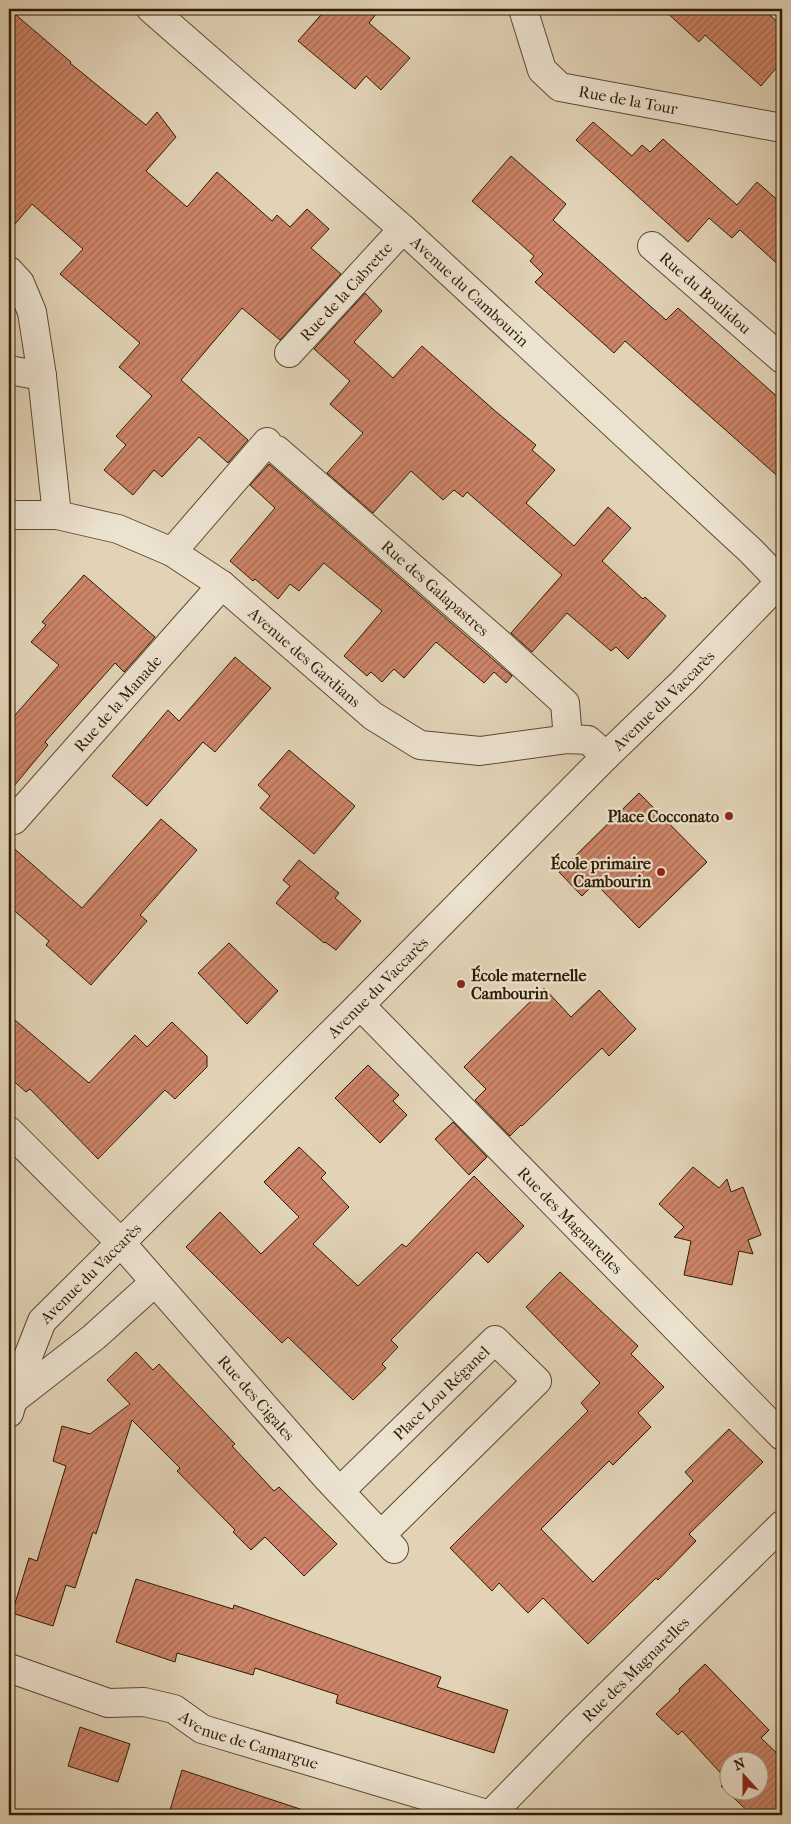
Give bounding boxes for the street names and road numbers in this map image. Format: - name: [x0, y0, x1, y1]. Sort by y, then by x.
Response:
- street label: Rue de la Tour: [577, 82, 679, 119]
- street label: Avenue du Cambourin: [406, 232, 533, 351]
- street label: Rue de la Cabrette: [296, 238, 396, 345]
- street label: Rue du Boulidou: [656, 248, 755, 338]
- street label: Rue des Galapastres: [377, 536, 493, 640]
- street label: Avenue des Gardians: [244, 603, 365, 711]
- street label: Avenue du Vaccarès: [608, 646, 719, 755]
- street label: Rue de la Manade: [70, 651, 166, 756]
- street label: Avenue du Vaccarès: [323, 933, 432, 1043]
- street label: Rue des Magnarelles: [514, 1163, 627, 1278]
- street label: Avenue du Vaccarès: [35, 1219, 145, 1328]
- street label: Place Lou Réganel: [389, 1341, 494, 1444]
- street label: Rue des Cigales: [214, 1351, 299, 1445]
- street label: Rue des Magnarelles: [578, 1613, 693, 1726]
- street label: Avenue de Camargue: [175, 1706, 321, 1773]

